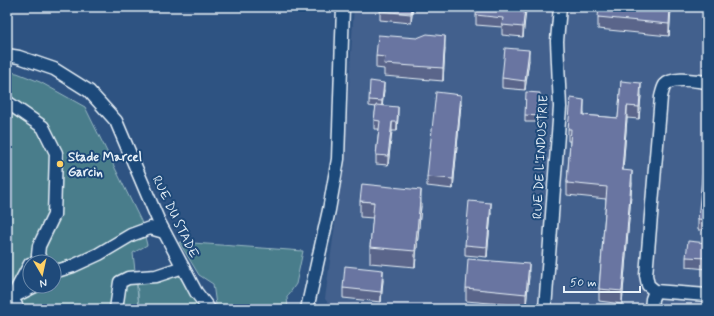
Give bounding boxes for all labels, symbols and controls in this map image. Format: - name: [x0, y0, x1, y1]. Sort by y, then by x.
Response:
- street label: RUE DE L'INDUSTRIE: [529, 94, 553, 219]
- place label: Stade Marcel Garcin: [68, 149, 142, 181]
- marker: Stade Marcel Garcin: [55, 159, 65, 169]
- street label: RUE DU STADE: [148, 173, 202, 261]
- north arrow: [22, 254, 62, 294]
- scale bar: [564, 268, 640, 294]
- text: N: [39, 275, 48, 290]
- text: 50 m: [570, 275, 597, 291]

